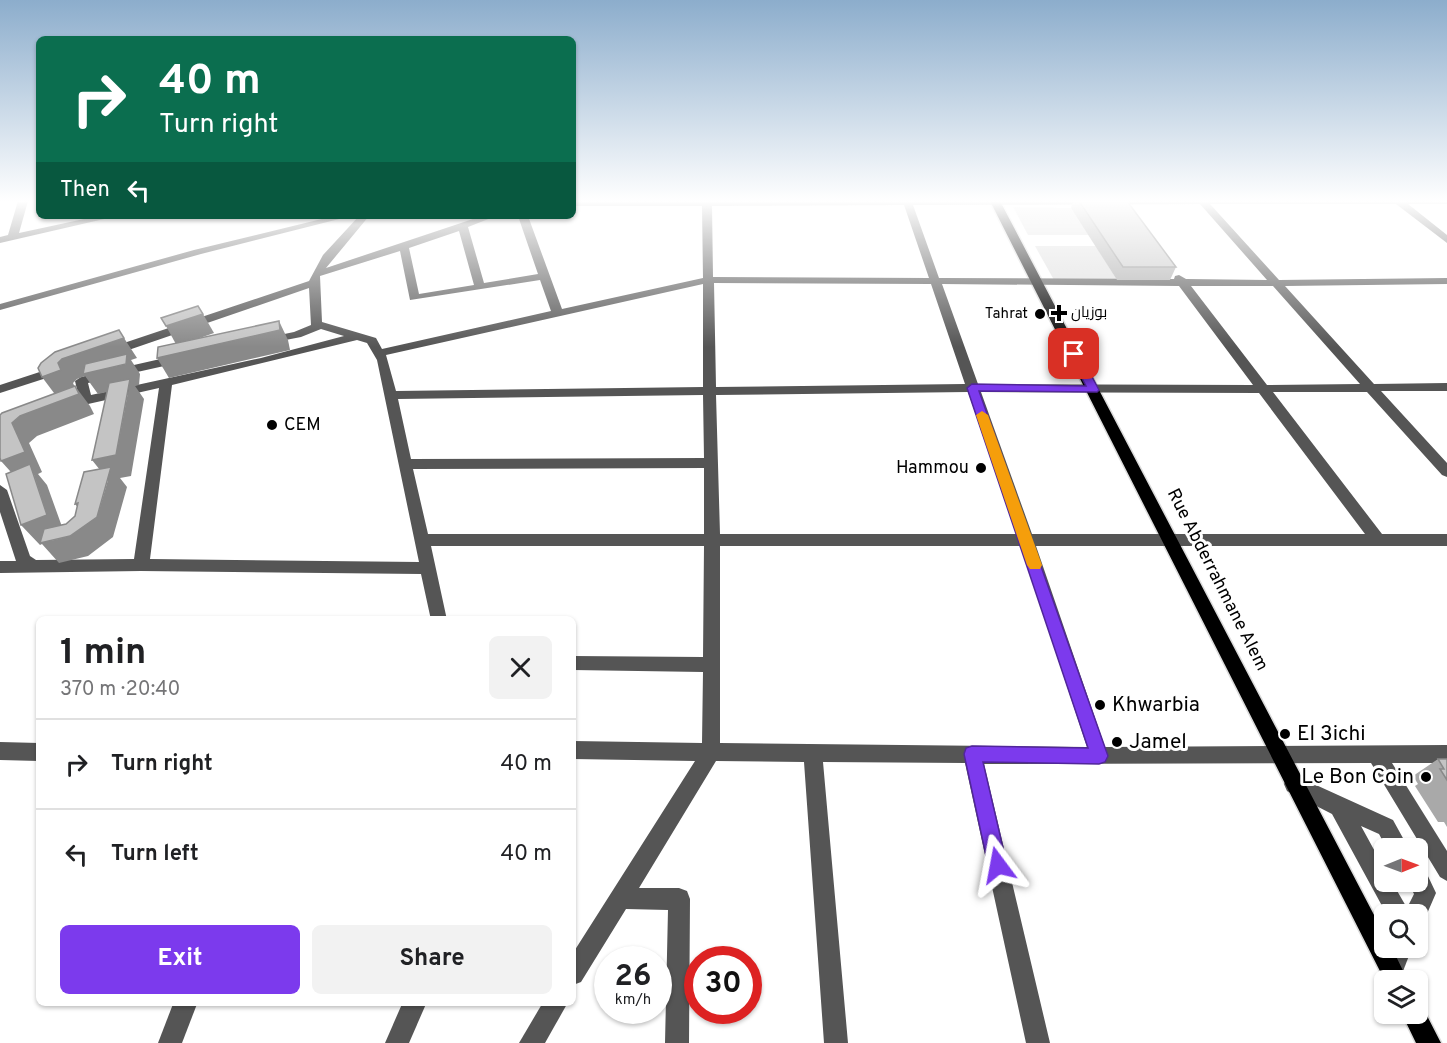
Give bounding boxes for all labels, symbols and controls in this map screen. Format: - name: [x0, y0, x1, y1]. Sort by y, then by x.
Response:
- text: 40 m: [159, 56, 261, 109]
- icon: right: [60, 60, 138, 138]
- text: Turn right: [159, 108, 278, 142]
- icon: left: [122, 174, 155, 207]
- text: Then: [60, 177, 110, 204]
- place label: بوزيان: [1071, 304, 1107, 323]
- place label: Tahrat: [985, 305, 1028, 324]
- marker: بوزيان: [1052, 306, 1066, 320]
- marker: Tahrat: [1033, 307, 1047, 321]
- pin: [1048, 328, 1099, 379]
- icon: arrive: [1057, 337, 1090, 370]
- place label: CEM: [284, 414, 321, 437]
- marker: CEM: [265, 418, 279, 432]
- place label: Hammou: [896, 457, 969, 480]
- marker: Hammou: [974, 461, 988, 475]
- street label: Rue Abderrahmane Alem: [1161, 485, 1273, 675]
- text: 1 min: [60, 631, 146, 677]
- button: close: [489, 636, 552, 699]
- text: 370 m · 20:40: [60, 677, 180, 703]
- place label: Khwarbia: [1112, 692, 1200, 719]
- marker: Khwarbia: [1093, 698, 1107, 712]
- place label: El 3ichi: [1297, 721, 1366, 748]
- marker: El 3ichi: [1278, 727, 1292, 741]
- place label: Jamel: [1129, 729, 1187, 756]
- marker: Jamel: [1110, 735, 1124, 749]
- icon: right: [60, 748, 93, 781]
- text: Turn right: [111, 751, 213, 778]
- text: 40 m: [500, 751, 552, 778]
- place label: Le Bon Coin: [1301, 764, 1414, 791]
- marker: Le Bon Coin: [1419, 770, 1433, 784]
- position arrow: [966, 833, 1030, 897]
- icon: left: [60, 838, 93, 871]
- north arrow: [1374, 838, 1428, 892]
- map controls: [1374, 838, 1428, 1024]
- text: Turn left: [111, 841, 199, 868]
- text: 40 m: [500, 841, 552, 868]
- button: search: [1374, 904, 1428, 958]
- button: Exit: [60, 925, 300, 994]
- button: Share: [312, 925, 552, 994]
- speed limit sign: 30: [684, 946, 762, 1024]
- text: 26: [615, 959, 651, 996]
- button: layers: [1374, 970, 1428, 1024]
- text: km/h: [615, 991, 651, 1010]

